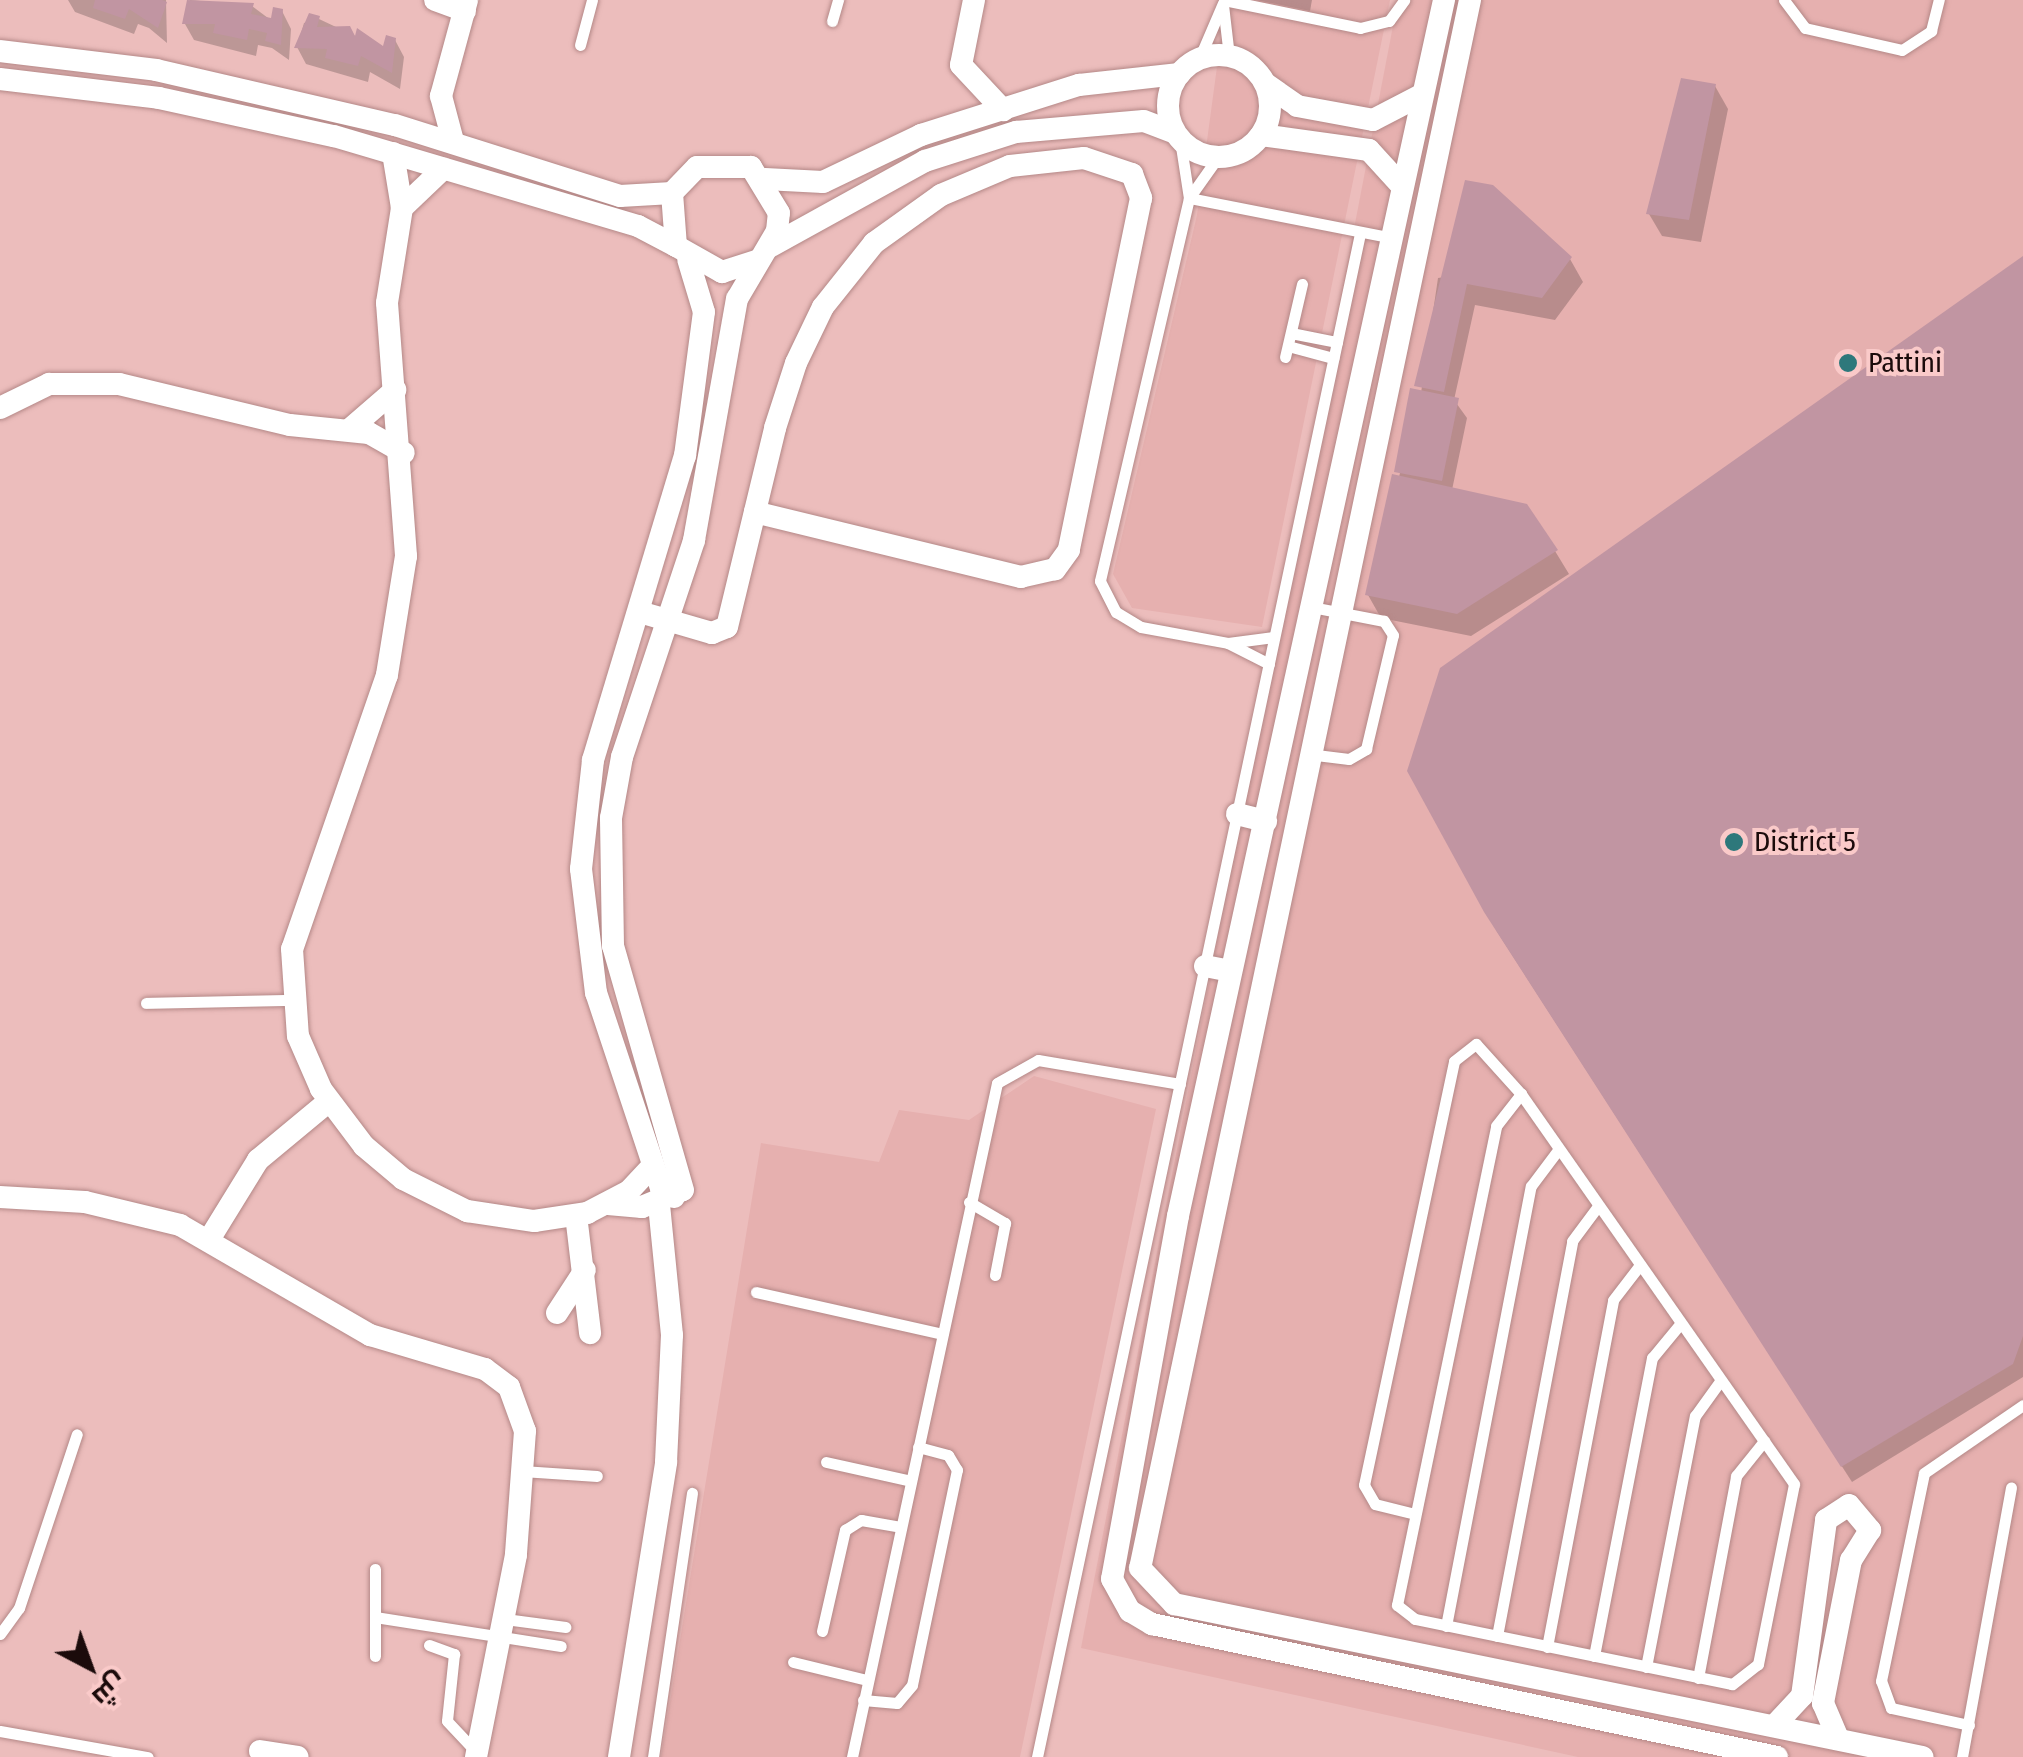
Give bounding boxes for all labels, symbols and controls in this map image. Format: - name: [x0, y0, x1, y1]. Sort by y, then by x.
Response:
- place label: Pattini: [1868, 346, 1942, 380]
- marker: Pattini: [1837, 352, 1859, 374]
- place label: District 5: [1754, 825, 1856, 859]
- marker: District 5: [1723, 831, 1745, 853]
- north arrow: [40, 1617, 140, 1717]
- text: ش: [86, 1666, 134, 1714]

